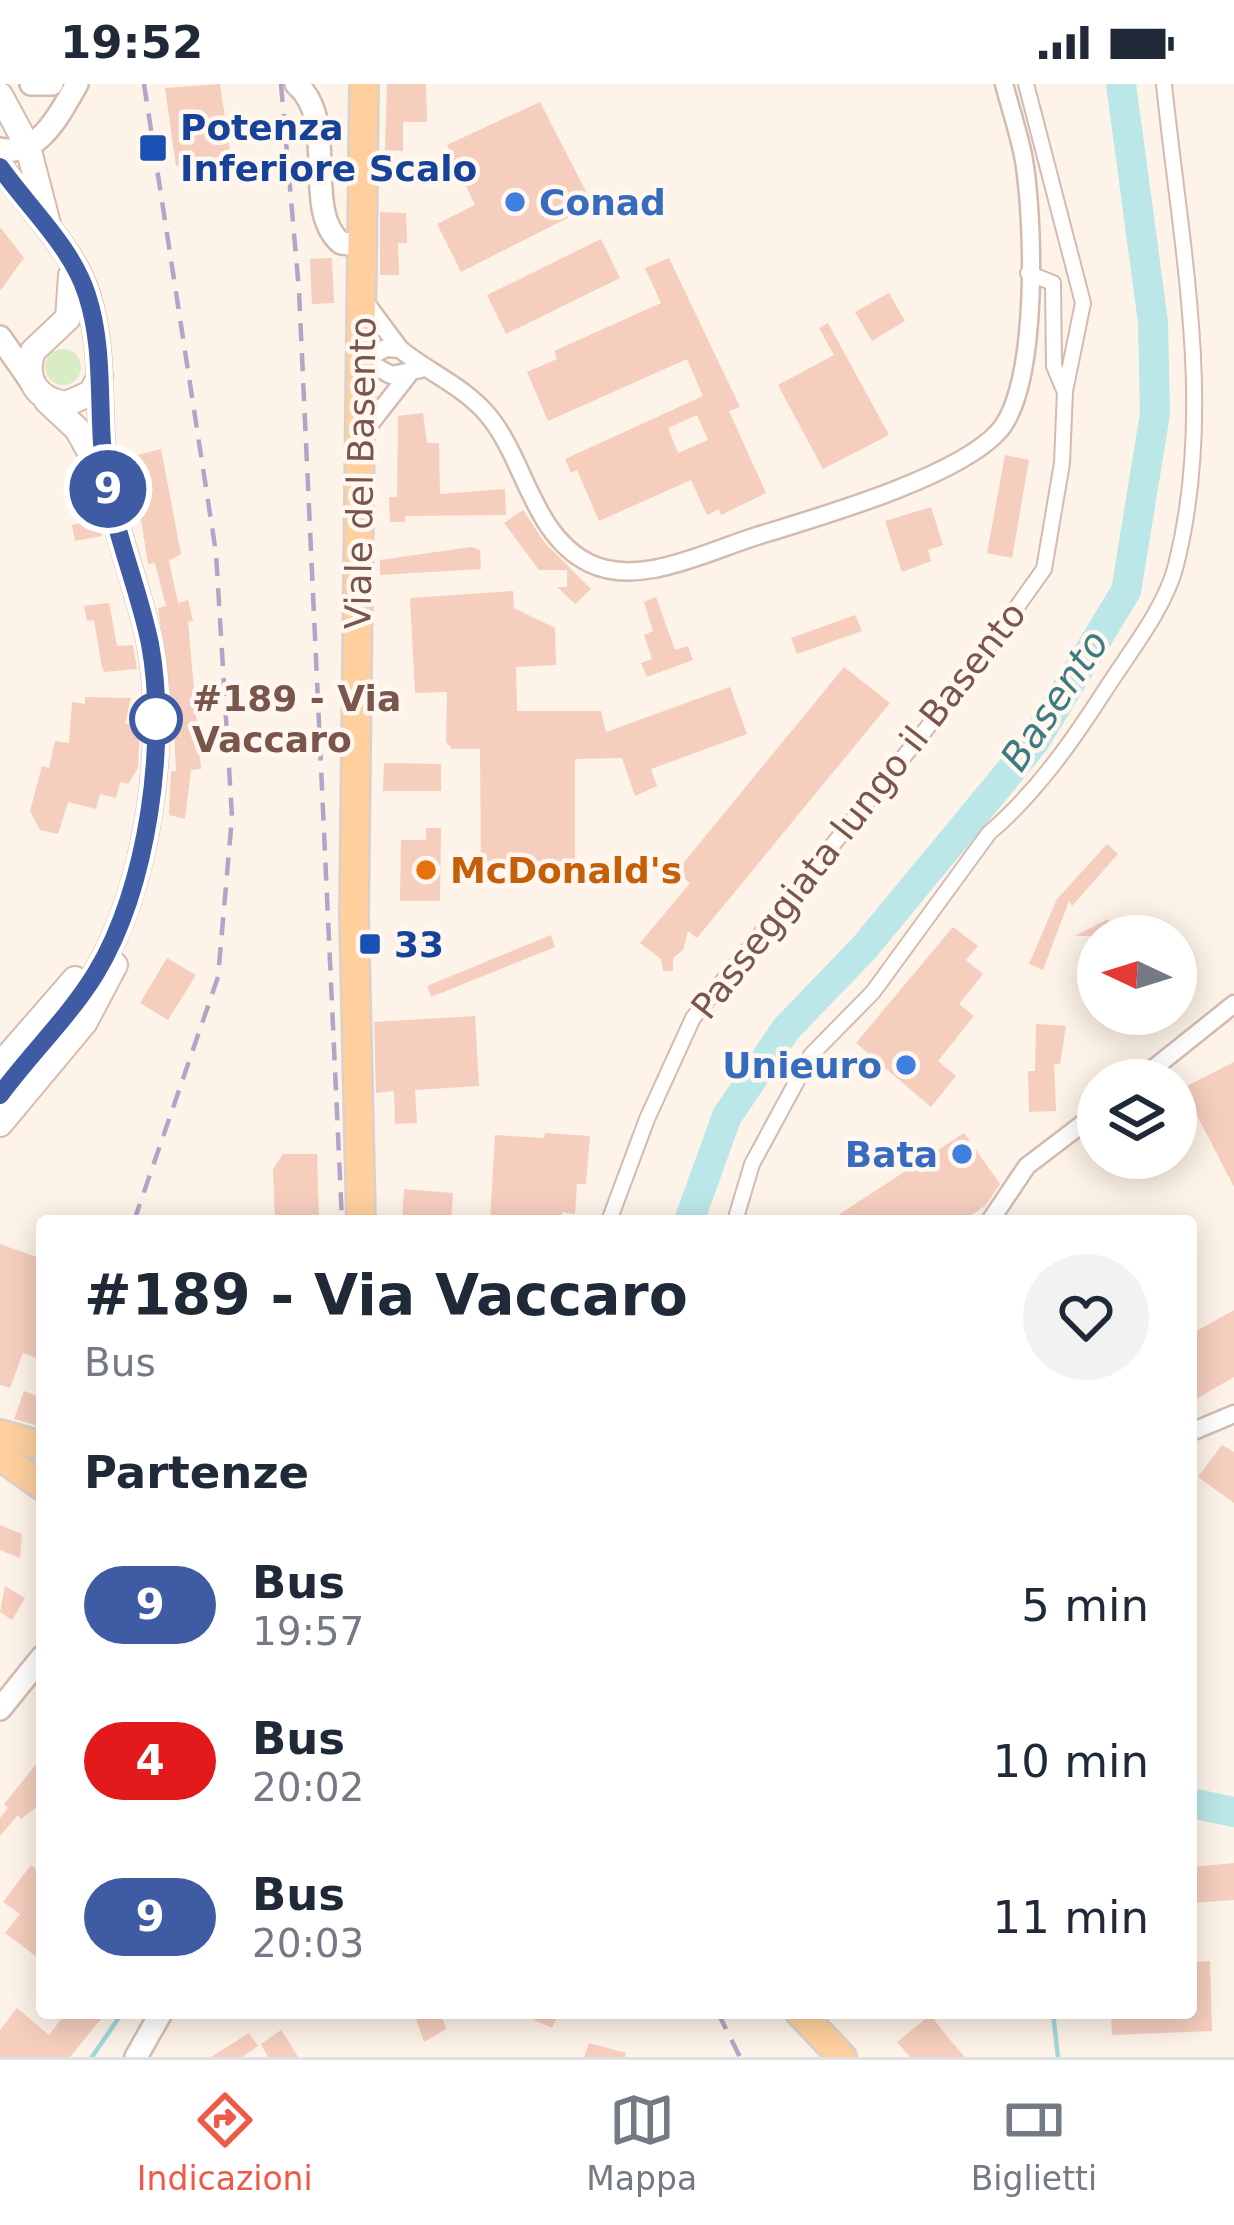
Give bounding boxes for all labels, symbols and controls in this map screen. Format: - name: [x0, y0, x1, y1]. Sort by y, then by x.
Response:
- text: 19:52: [60, 16, 203, 69]
- place label: Potenza Inferiore Scalo: [180, 107, 477, 189]
- marker: Potenza Inferiore Scalo: [137, 132, 169, 164]
- place label: Conad: [539, 182, 666, 223]
- marker: Conad: [502, 189, 528, 215]
- street label: Viale del Basento: [337, 316, 384, 630]
- line badge: 9: [69, 450, 147, 528]
- text: 9: [93, 464, 123, 513]
- street label: Passeggiata lungo il Basento: [683, 594, 1034, 1027]
- water label: Basento: [991, 622, 1117, 779]
- place label: #189 - Via Vaccaro: [192, 678, 401, 760]
- marker: #189 - Via Vaccaro: [131, 694, 181, 744]
- place label: McDonald's: [450, 850, 682, 891]
- marker: McDonald's: [413, 857, 439, 883]
- north arrow: [1077, 915, 1197, 1035]
- map controls: [1077, 915, 1197, 1179]
- place label: 33: [394, 924, 444, 965]
- marker: 33: [357, 931, 383, 957]
- place label: Unieuro: [722, 1045, 882, 1086]
- marker: Unieuro: [893, 1052, 919, 1078]
- button: layers: [1077, 1059, 1197, 1179]
- place label: Bata: [845, 1134, 938, 1175]
- marker: Bata: [949, 1141, 975, 1167]
- button: heart: [1023, 1254, 1149, 1380]
- text: #189 - Via Vaccaro: [84, 1262, 688, 1328]
- text: Bus: [84, 1340, 156, 1385]
- text: Partenze: [84, 1446, 309, 1499]
- text: Bus: [252, 1556, 345, 1609]
- text: 5 min: [1021, 1579, 1149, 1632]
- text: 9: [135, 1580, 165, 1629]
- text: 19:57: [252, 1609, 364, 1654]
- text: Bus: [252, 1712, 345, 1765]
- text: 10 min: [993, 1735, 1149, 1788]
- text: 4: [135, 1736, 165, 1785]
- text: 20:02: [252, 1765, 364, 1810]
- text: Bus: [252, 1868, 345, 1921]
- text: 11 min: [993, 1891, 1149, 1944]
- text: 9: [135, 1892, 165, 1941]
- text: 20:03: [252, 1921, 364, 1966]
- tab: Indicazioni: [137, 2087, 313, 2198]
- tab: Mappa: [586, 2087, 697, 2198]
- tab: Biglietti: [971, 2087, 1097, 2198]

